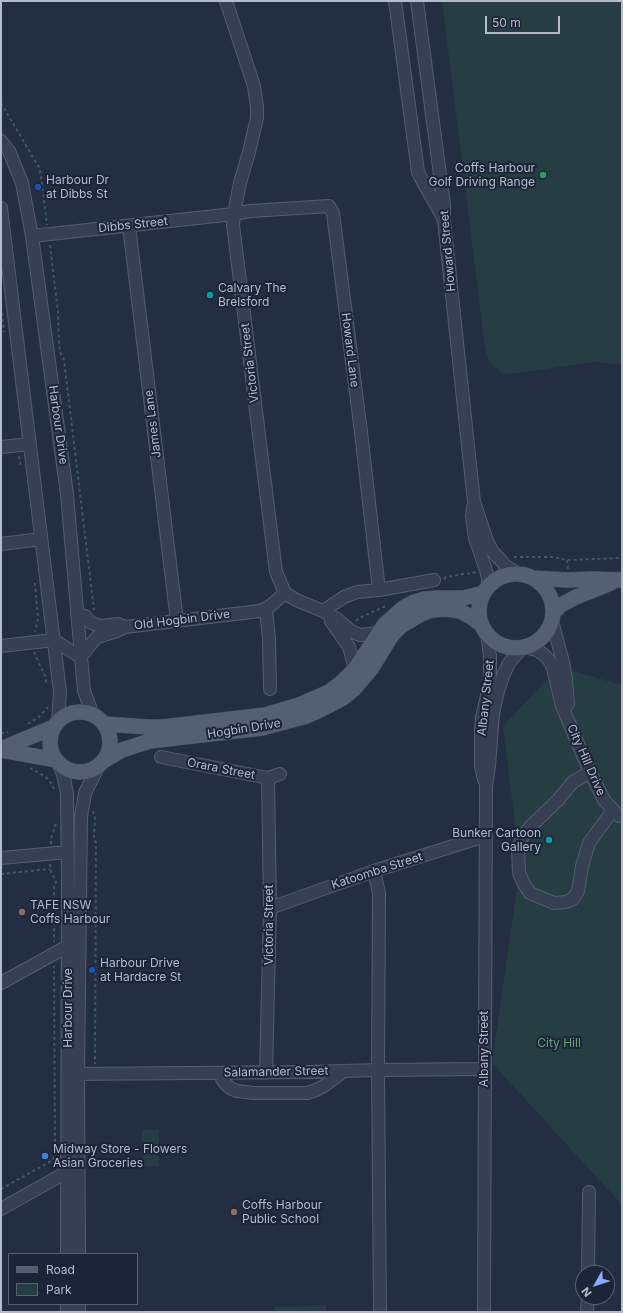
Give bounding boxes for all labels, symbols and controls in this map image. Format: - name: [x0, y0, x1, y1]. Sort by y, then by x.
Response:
- scale bar: [487, 8, 562, 34]
- text: 50 m: [492, 15, 521, 30]
- place label: Coffs Harbour Golf Driving Range: [429, 161, 535, 189]
- marker: Coffs Harbour Golf Driving Range: [538, 170, 548, 180]
- place label: Harbour Dr at Dibbs St: [46, 173, 109, 201]
- marker: Harbour Dr at Dibbs St: [33, 182, 43, 192]
- street label: Howard Street: [437, 210, 459, 292]
- street label: Dibbs Street: [98, 214, 168, 236]
- place label: Calvary The Brelsford: [218, 281, 287, 309]
- marker: Calvary The Brelsford: [205, 290, 215, 300]
- street label: Howard Lane: [338, 312, 362, 388]
- street label: Victoria Street: [238, 322, 262, 404]
- street label: Harbour Drive: [45, 385, 71, 465]
- street label: James Lane: [142, 389, 164, 459]
- street label: Old Hogbin Drive: [133, 607, 231, 633]
- street label: Albany Street: [475, 659, 497, 737]
- street label: Hogbin Drive: [206, 716, 282, 742]
- street label: City Hill Drive: [564, 722, 608, 798]
- street label: Orara Street: [186, 755, 256, 783]
- place label: Bunker Cartoon Gallery: [452, 826, 541, 854]
- marker: Bunker Cartoon Gallery: [544, 835, 554, 845]
- street label: Katoomba Street: [330, 849, 424, 893]
- street label: Victoria Street: [262, 885, 276, 965]
- place label: TAFE NSW Coffs Harbour: [30, 898, 110, 926]
- marker: TAFE NSW Coffs Harbour: [17, 907, 27, 917]
- place label: Harbour Drive at Hardacre St: [100, 956, 181, 984]
- marker: Harbour Drive at Hardacre St: [87, 965, 97, 975]
- street label: Harbour Drive: [61, 968, 75, 1048]
- street label: Albany Street: [477, 1011, 491, 1087]
- park label: City Hill: [537, 1036, 581, 1050]
- street label: Salamander Street: [224, 1064, 328, 1080]
- place label: Midway Store - Flowers Asian Groceries: [53, 1142, 187, 1170]
- marker: Midway Store - Flowers Asian Groceries: [40, 1151, 50, 1161]
- place label: Coffs Harbour Public School: [242, 1198, 322, 1226]
- marker: Coffs Harbour Public School: [229, 1207, 239, 1217]
- legend: [8, 1253, 138, 1305]
- text: Road: [46, 1262, 75, 1277]
- north arrow: [575, 1265, 615, 1305]
- text: Park: [46, 1282, 72, 1297]
- text: N: [578, 1284, 595, 1300]

